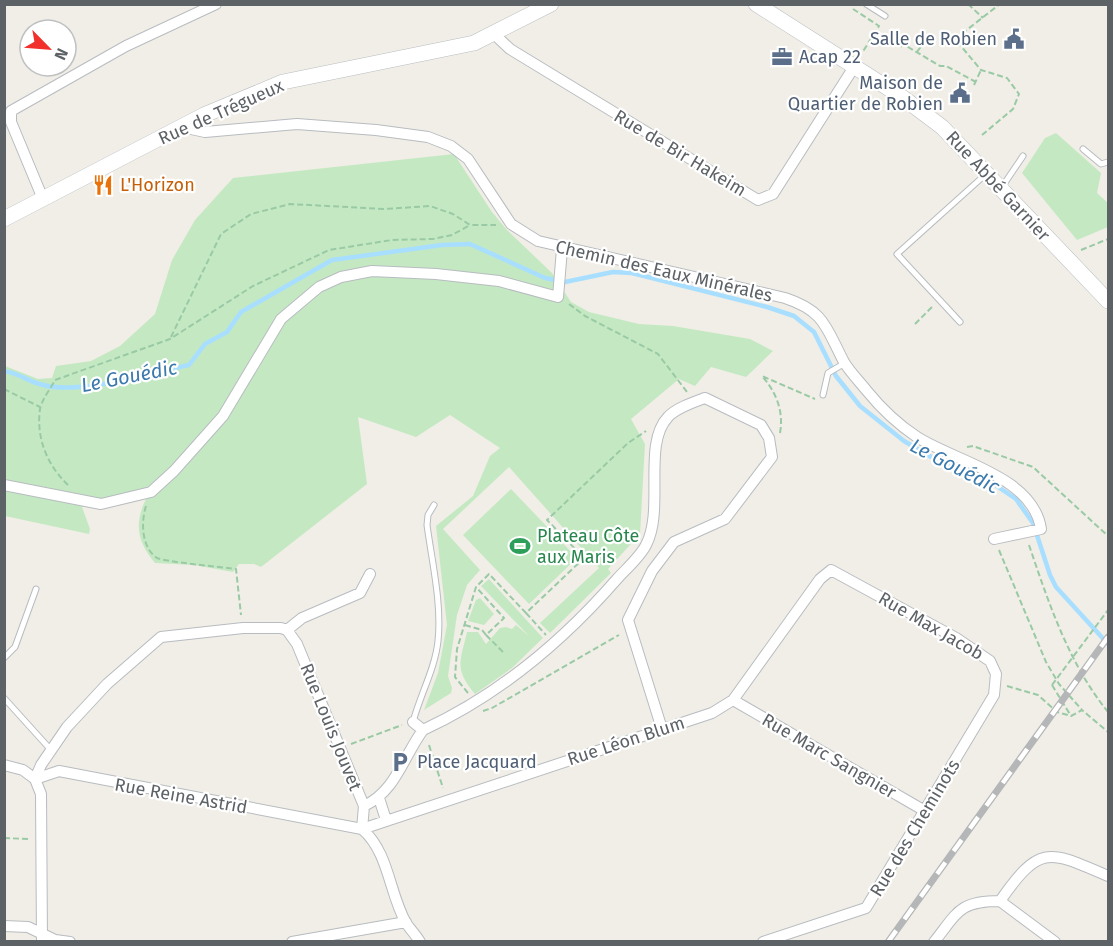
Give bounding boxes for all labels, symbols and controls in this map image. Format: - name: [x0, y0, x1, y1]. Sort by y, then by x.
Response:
- north arrow: [18, 18, 78, 78]
- public building icon: Salle de Robien: [1002, 27, 1026, 51]
- place label: Salle de Robien: [870, 28, 997, 50]
- text: N: [50, 45, 72, 63]
- office icon: Acap 22: [770, 45, 794, 69]
- place label: Acap 22: [799, 46, 861, 68]
- place label: Maison de Quartier de Robien: [788, 72, 943, 115]
- street label: Rue de Trégueux: [155, 74, 287, 149]
- public building icon: Maison de Quartier de Robien: [948, 81, 972, 105]
- street label: Rue de Bir Hakeim: [610, 105, 750, 201]
- street label: Rue Abbé Garnier: [941, 126, 1055, 246]
- restaurant icon: L'Horizon: [91, 173, 115, 197]
- place label: L'Horizon: [120, 174, 195, 196]
- street label: Chemin des Eaux Minérales: [553, 235, 775, 307]
- water label: Le Gouédic: [79, 355, 180, 397]
- water label: Le Gouédic: [906, 433, 1004, 499]
- place label: Plateau Côte aux Maris: [537, 525, 639, 568]
- sports icon: Plateau Côte aux Maris: [508, 534, 532, 558]
- street label: Rue Max Jacob: [874, 587, 988, 665]
- street label: Rue Louis Jouvet: [295, 660, 367, 794]
- street label: Rue Marc Sangnier: [758, 709, 900, 803]
- street label: Rue Léon Blum: [564, 712, 688, 770]
- parking icon: Place Jacquard: [388, 750, 412, 774]
- place label: Place Jacquard: [417, 751, 537, 773]
- street label: Rue des Cheminots: [865, 755, 965, 901]
- street label: Rue Reine Astrid: [113, 773, 249, 819]

